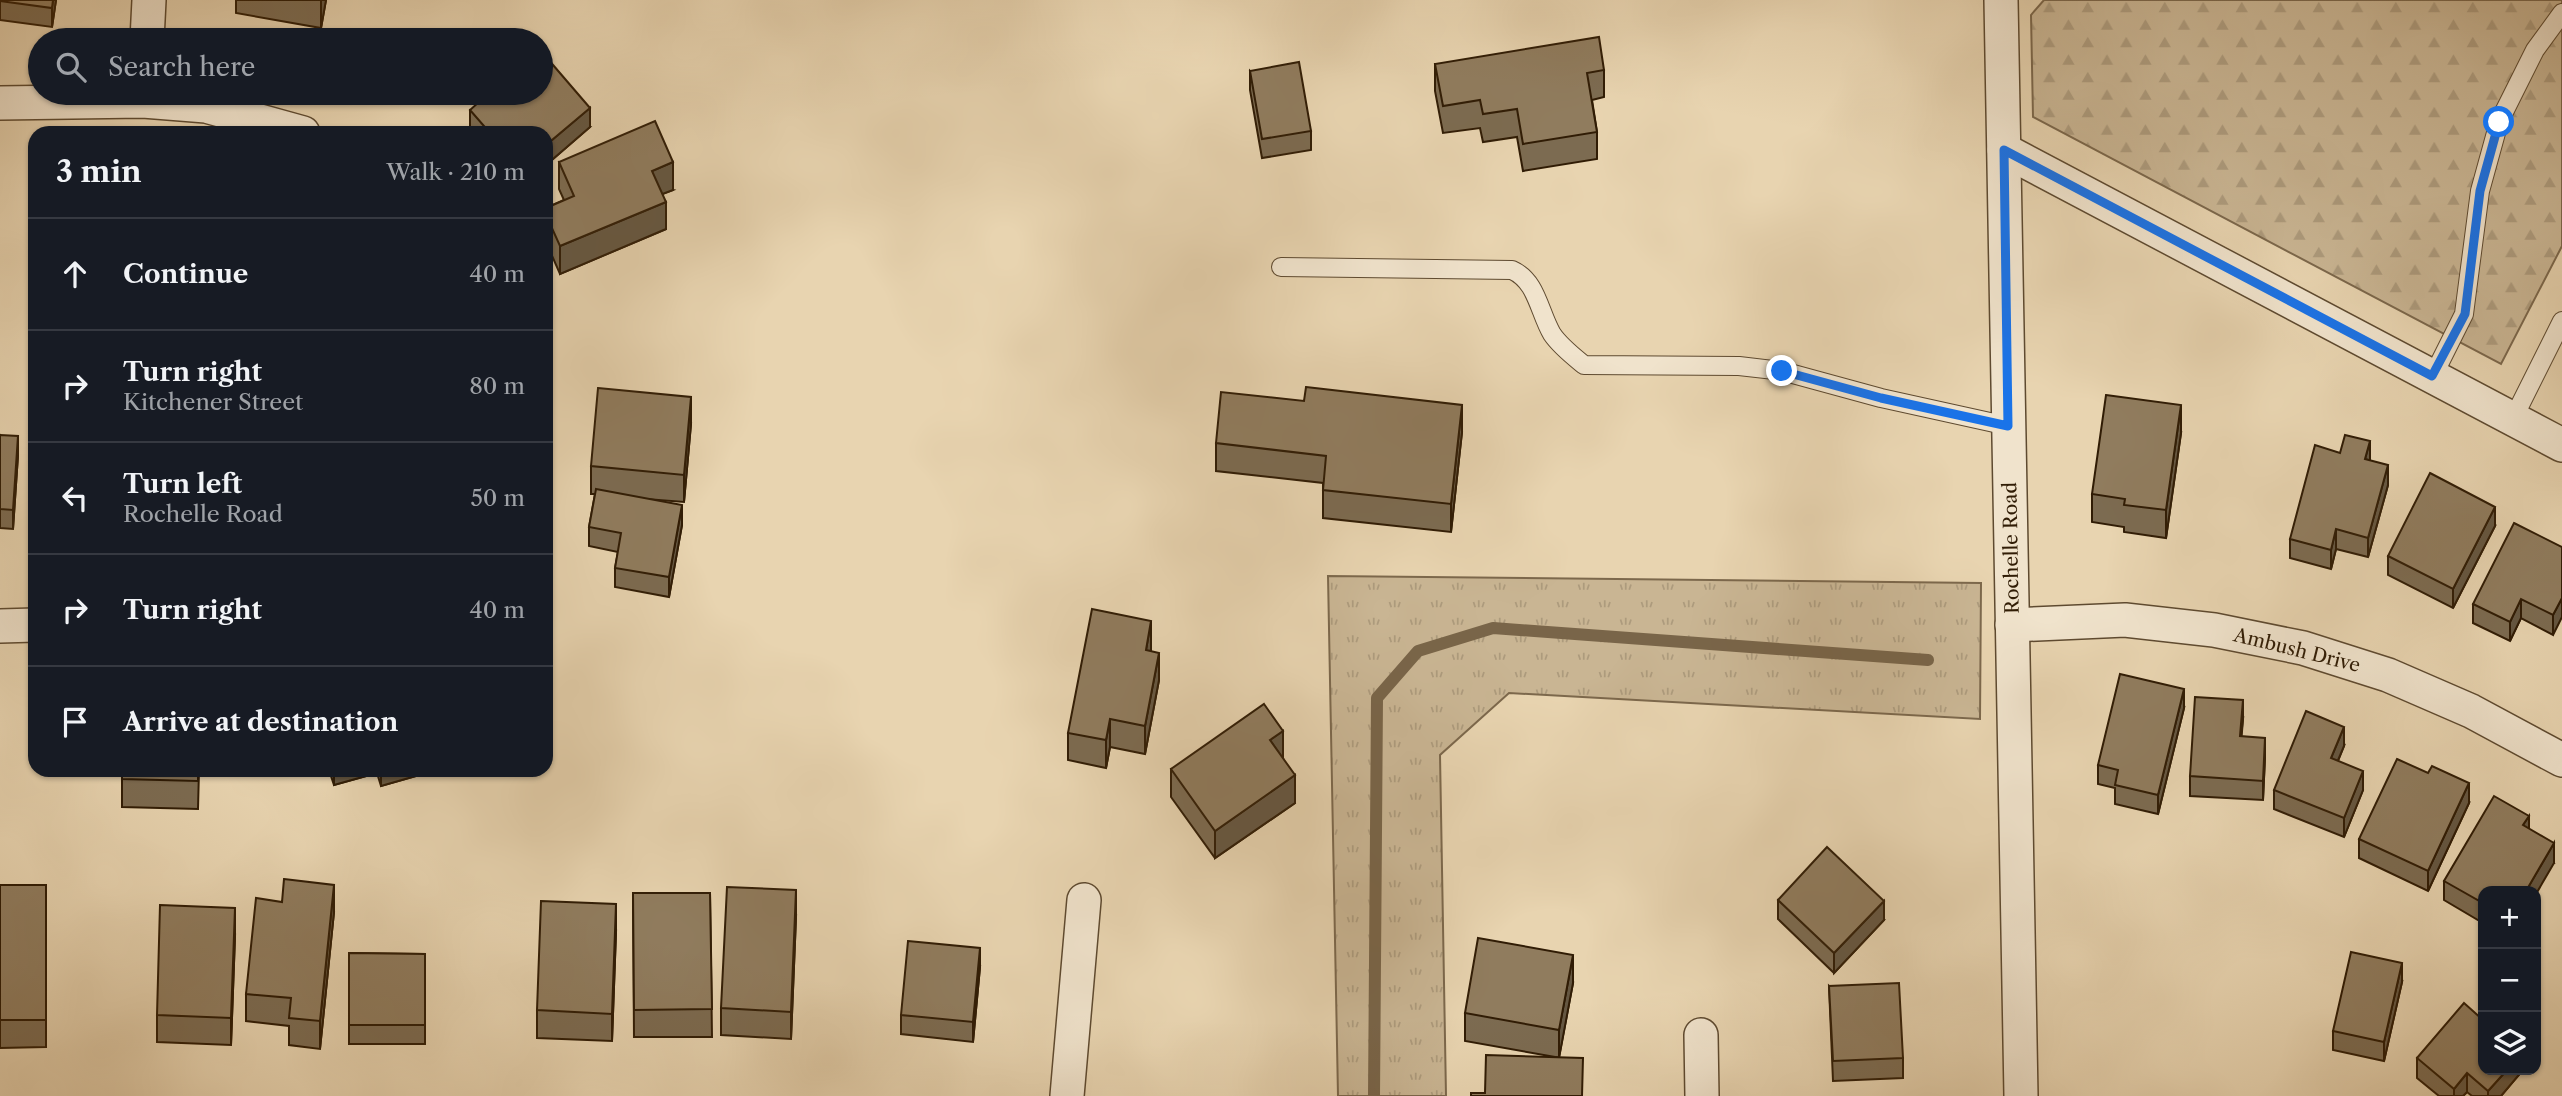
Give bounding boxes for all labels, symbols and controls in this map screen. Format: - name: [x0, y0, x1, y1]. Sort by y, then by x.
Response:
- search box: [28, 28, 553, 105]
- icon: search: [52, 48, 90, 86]
- text: Search here: [108, 51, 255, 83]
- route start: [2483, 106, 2514, 137]
- text: 3 min: [56, 153, 142, 190]
- text: Walk · 210 m: [386, 158, 525, 186]
- icon: ahead: [56, 255, 94, 293]
- text: Continue: [123, 258, 248, 290]
- text: 40 m: [470, 260, 525, 288]
- route end: [1766, 355, 1797, 386]
- text: Turn right: [123, 356, 262, 388]
- icon: right: [56, 367, 94, 405]
- text: 80 m: [469, 372, 525, 400]
- text: Kitchener Street: [123, 388, 303, 416]
- text: Turn left: [123, 468, 242, 500]
- icon: left: [56, 479, 94, 517]
- street label: Rochelle Road: [1998, 481, 2024, 614]
- text: 50 m: [470, 484, 525, 512]
- text: Rochelle Road: [123, 500, 283, 528]
- icon: right: [56, 591, 94, 629]
- text: Turn right: [123, 594, 262, 626]
- text: 40 m: [470, 596, 525, 624]
- street label: Ambush Drive: [2230, 623, 2363, 677]
- icon: arrive: [56, 703, 94, 741]
- text: Arrive at destination: [123, 706, 398, 738]
- map controls: [2478, 886, 2541, 1075]
- button: +: [2478, 886, 2541, 949]
- button: −: [2478, 949, 2541, 1012]
- button: layers: [2478, 1012, 2541, 1075]

